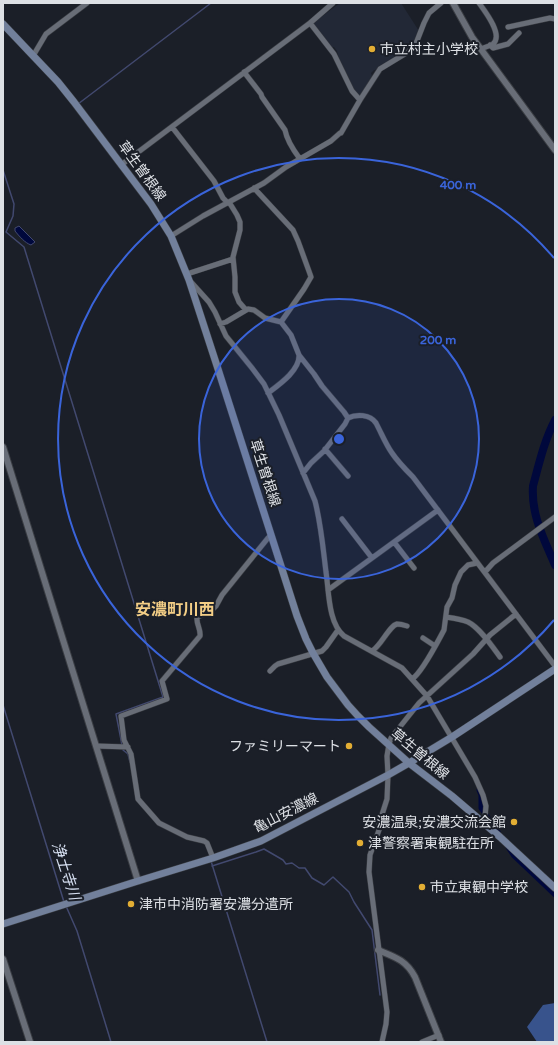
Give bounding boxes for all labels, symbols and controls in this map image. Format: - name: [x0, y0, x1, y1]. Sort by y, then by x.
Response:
- place label: 市立村主小学校: [380, 41, 478, 58]
- marker: 市立村主小学校: [367, 44, 377, 54]
- street label: 草生曽根線: [115, 138, 169, 204]
- text: 400 m: [440, 178, 476, 192]
- text: 200 m: [420, 333, 456, 347]
- centre of rings: [332, 432, 346, 446]
- street label: 草生曽根線: [246, 437, 284, 509]
- district label: 安濃町川西: [135, 600, 215, 620]
- street label: 草生曽根線: [388, 725, 452, 783]
- place label: ファミリーマート: [229, 738, 341, 755]
- marker: ファミリーマート: [344, 741, 354, 751]
- street label: 亀山安濃線: [251, 790, 321, 836]
- place label: 安濃温泉;安濃交流会館: [362, 814, 506, 831]
- marker: 安濃温泉;安濃交流会館: [509, 817, 519, 827]
- place label: 津警察署東観駐在所: [368, 835, 494, 852]
- marker: 津警察署東観駐在所: [355, 838, 365, 848]
- water label: 浄土寺川: [48, 840, 84, 904]
- place label: 市立東観中学校: [430, 879, 528, 896]
- marker: 市立東観中学校: [417, 882, 427, 892]
- place label: 津市中消防署安濃分遣所: [139, 896, 293, 913]
- marker: 津市中消防署安濃分遣所: [126, 899, 136, 909]

